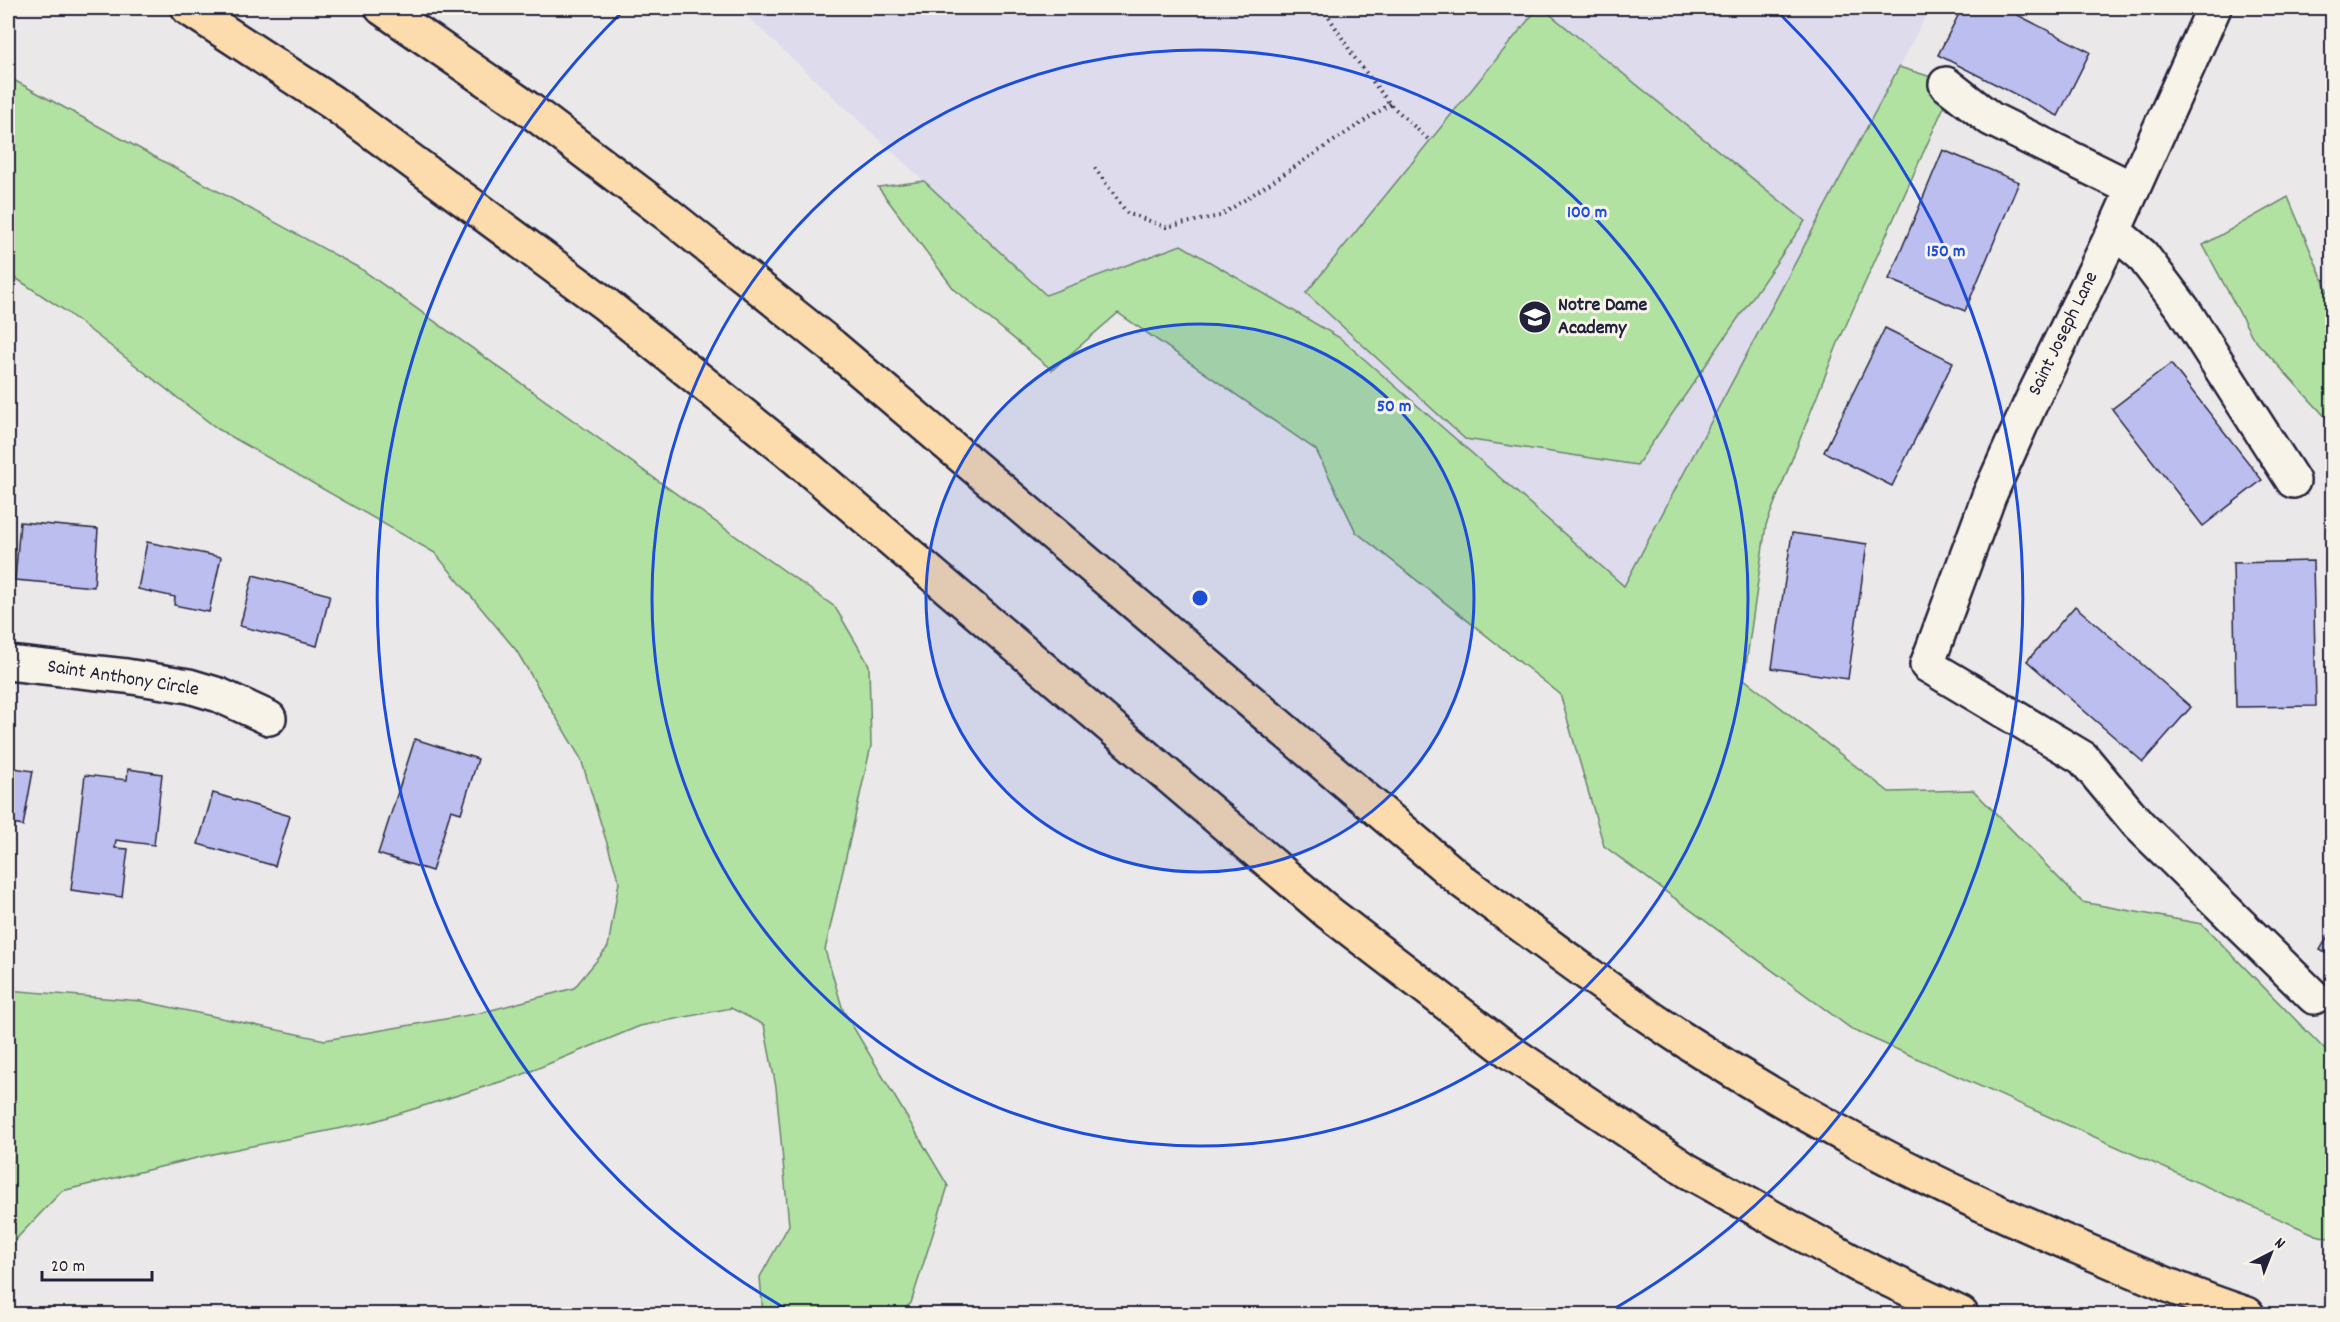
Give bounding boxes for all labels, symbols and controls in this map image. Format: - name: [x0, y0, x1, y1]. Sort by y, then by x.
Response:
- text: 100 m: [1567, 201, 1607, 226]
- text: 150 m: [1927, 240, 1965, 265]
- street label: Saint Joseph Lane: [2022, 267, 2106, 401]
- place label: Notre Dame Academy: [1558, 292, 1647, 343]
- school or university icon: Notre Dame Academy: [1517, 299, 1553, 335]
- text: 50 m: [1377, 395, 1411, 420]
- centre of rings: [1190, 588, 1210, 608]
- street label: Saint Anthony Circle: [45, 653, 201, 705]
- north arrow: [2241, 1223, 2301, 1283]
- text: N: [2269, 1233, 2290, 1255]
- scale bar: [42, 1244, 152, 1282]
- text: 20 m: [51, 1255, 85, 1280]

